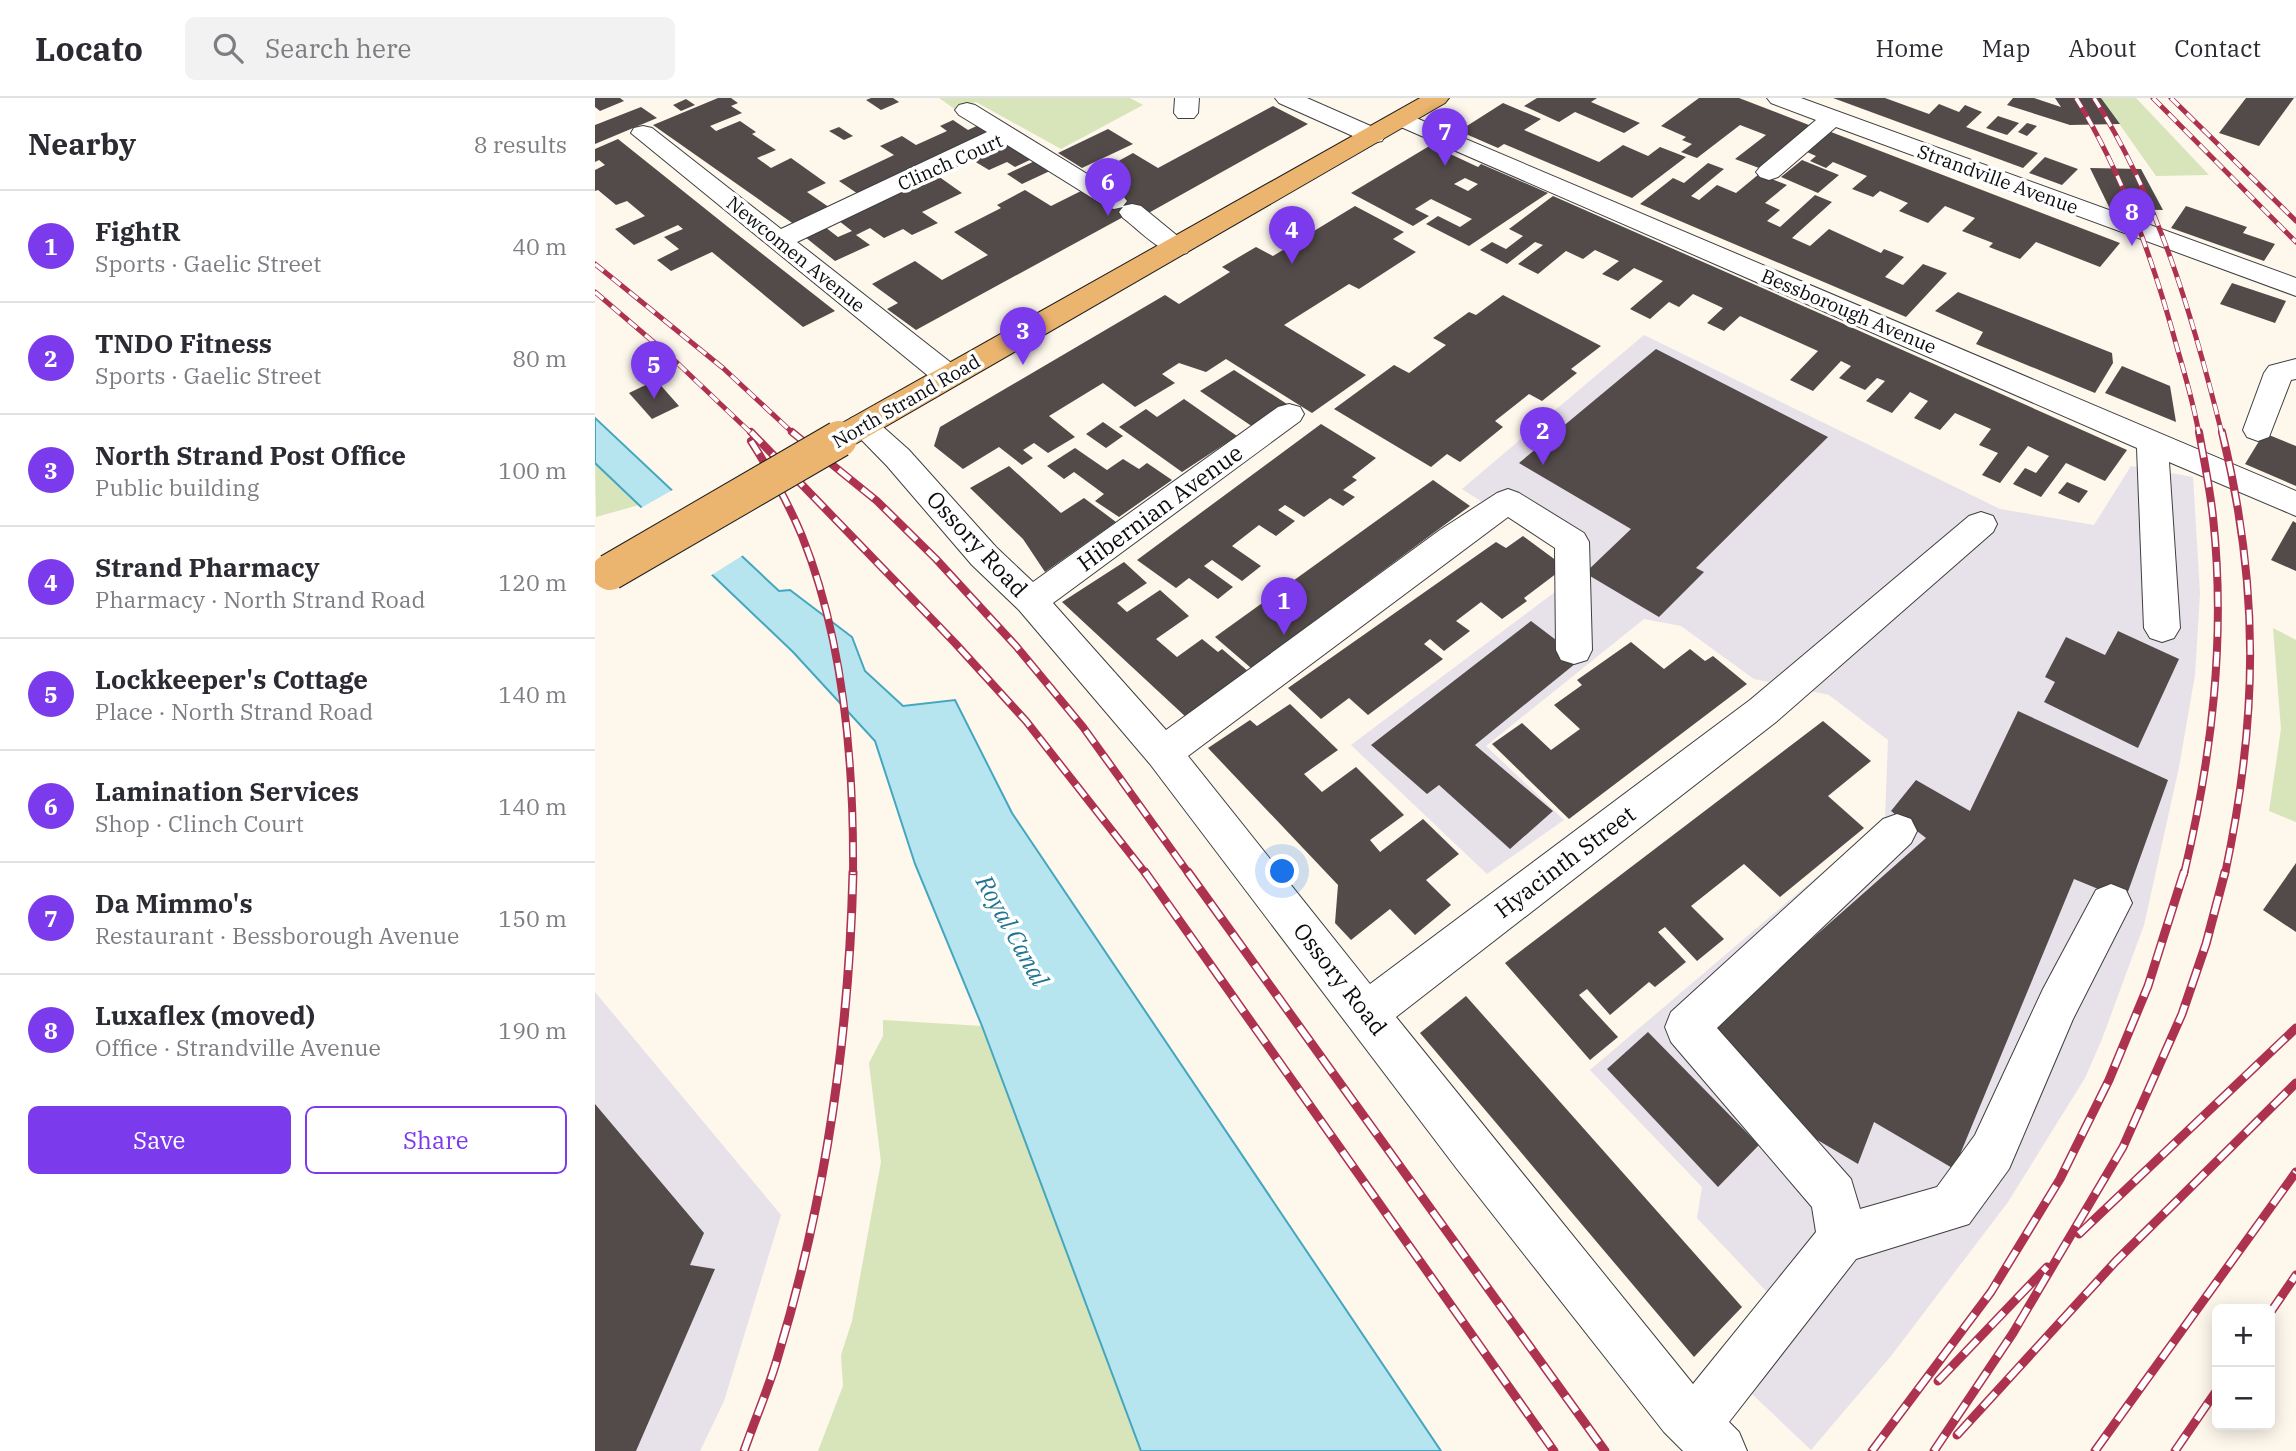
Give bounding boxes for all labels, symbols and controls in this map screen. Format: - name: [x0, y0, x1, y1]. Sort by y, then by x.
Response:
- search box: [185, 17, 675, 80]
- text: Locato: [35, 27, 143, 70]
- icon: search: [209, 29, 247, 67]
- text: Search here: [265, 31, 411, 65]
- text: Home: [1876, 32, 1944, 64]
- text: Map: [1982, 32, 2030, 64]
- text: About: [2068, 32, 2136, 64]
- text: Contact: [2174, 32, 2261, 64]
- pin: 7: [1422, 108, 1468, 166]
- text: Nearby: [28, 124, 136, 163]
- street label: Clinch Court: [894, 128, 1006, 196]
- text: 8 results: [474, 129, 567, 159]
- street label: Strandville Avenue: [1914, 139, 2082, 219]
- pin: 6: [1085, 158, 1131, 216]
- pin: 8: [2109, 188, 2155, 246]
- street label: Newcomen Avenue: [722, 191, 870, 317]
- pin: 4: [1269, 206, 1315, 264]
- text: FightR: [95, 214, 181, 248]
- text: 1: [44, 231, 58, 261]
- text: 40 m: [512, 231, 567, 261]
- text: Sports · Gaelic Street: [95, 248, 321, 278]
- street label: Bessborough Avenue: [1758, 263, 1940, 359]
- pin: 3: [1000, 307, 1046, 365]
- text: TNDO Fitness: [95, 326, 272, 360]
- pin: 5: [631, 341, 677, 399]
- text: 2: [44, 343, 58, 373]
- text: 80 m: [512, 343, 567, 373]
- street label: North Strand Road: [828, 349, 984, 453]
- text: Sports · Gaelic Street: [95, 360, 321, 390]
- pin: 2: [1520, 407, 1566, 465]
- street label: Hibernian Avenue: [1071, 437, 1248, 577]
- text: North Strand Post Office: [95, 438, 406, 472]
- text: 3: [44, 455, 58, 485]
- text: 100 m: [498, 455, 567, 485]
- text: Public building: [95, 472, 259, 502]
- street label: Ossory Road: [921, 484, 1035, 603]
- text: Strand Pharmacy: [95, 550, 320, 584]
- text: 4: [44, 567, 58, 597]
- text: 120 m: [498, 567, 567, 597]
- pin: 1: [1261, 577, 1307, 635]
- text: Pharmacy · North Strand Road: [95, 584, 425, 614]
- text: Lockkeeper's Cottage: [95, 662, 368, 696]
- text: 5: [44, 679, 58, 709]
- text: 140 m: [498, 679, 567, 709]
- text: Place · North Strand Road: [95, 696, 373, 726]
- text: Lamination Services: [95, 774, 359, 808]
- text: 6: [44, 791, 58, 821]
- text: 140 m: [498, 791, 567, 821]
- street label: Hyacinth Street: [1488, 798, 1641, 924]
- text: Shop · Clinch Court: [95, 808, 304, 838]
- your location: [1265, 854, 1299, 888]
- water label: Royal Canal: [969, 868, 1057, 993]
- text: Da Mimmo's: [95, 886, 253, 920]
- text: 7: [44, 903, 58, 933]
- text: 150 m: [498, 903, 567, 933]
- street label: Ossory Road: [1287, 916, 1394, 1041]
- text: Restaurant · Bessborough Avenue: [95, 920, 459, 950]
- text: Luxaflex (moved): [95, 998, 315, 1032]
- text: 8: [44, 1015, 58, 1045]
- text: 190 m: [498, 1015, 567, 1045]
- text: Office · Strandville Avenue: [95, 1032, 381, 1062]
- button: Save: [28, 1106, 291, 1174]
- button: Share: [305, 1106, 567, 1174]
- map controls: [2212, 1304, 2275, 1430]
- button: +: [2212, 1304, 2275, 1367]
- button: −: [2212, 1367, 2275, 1430]

